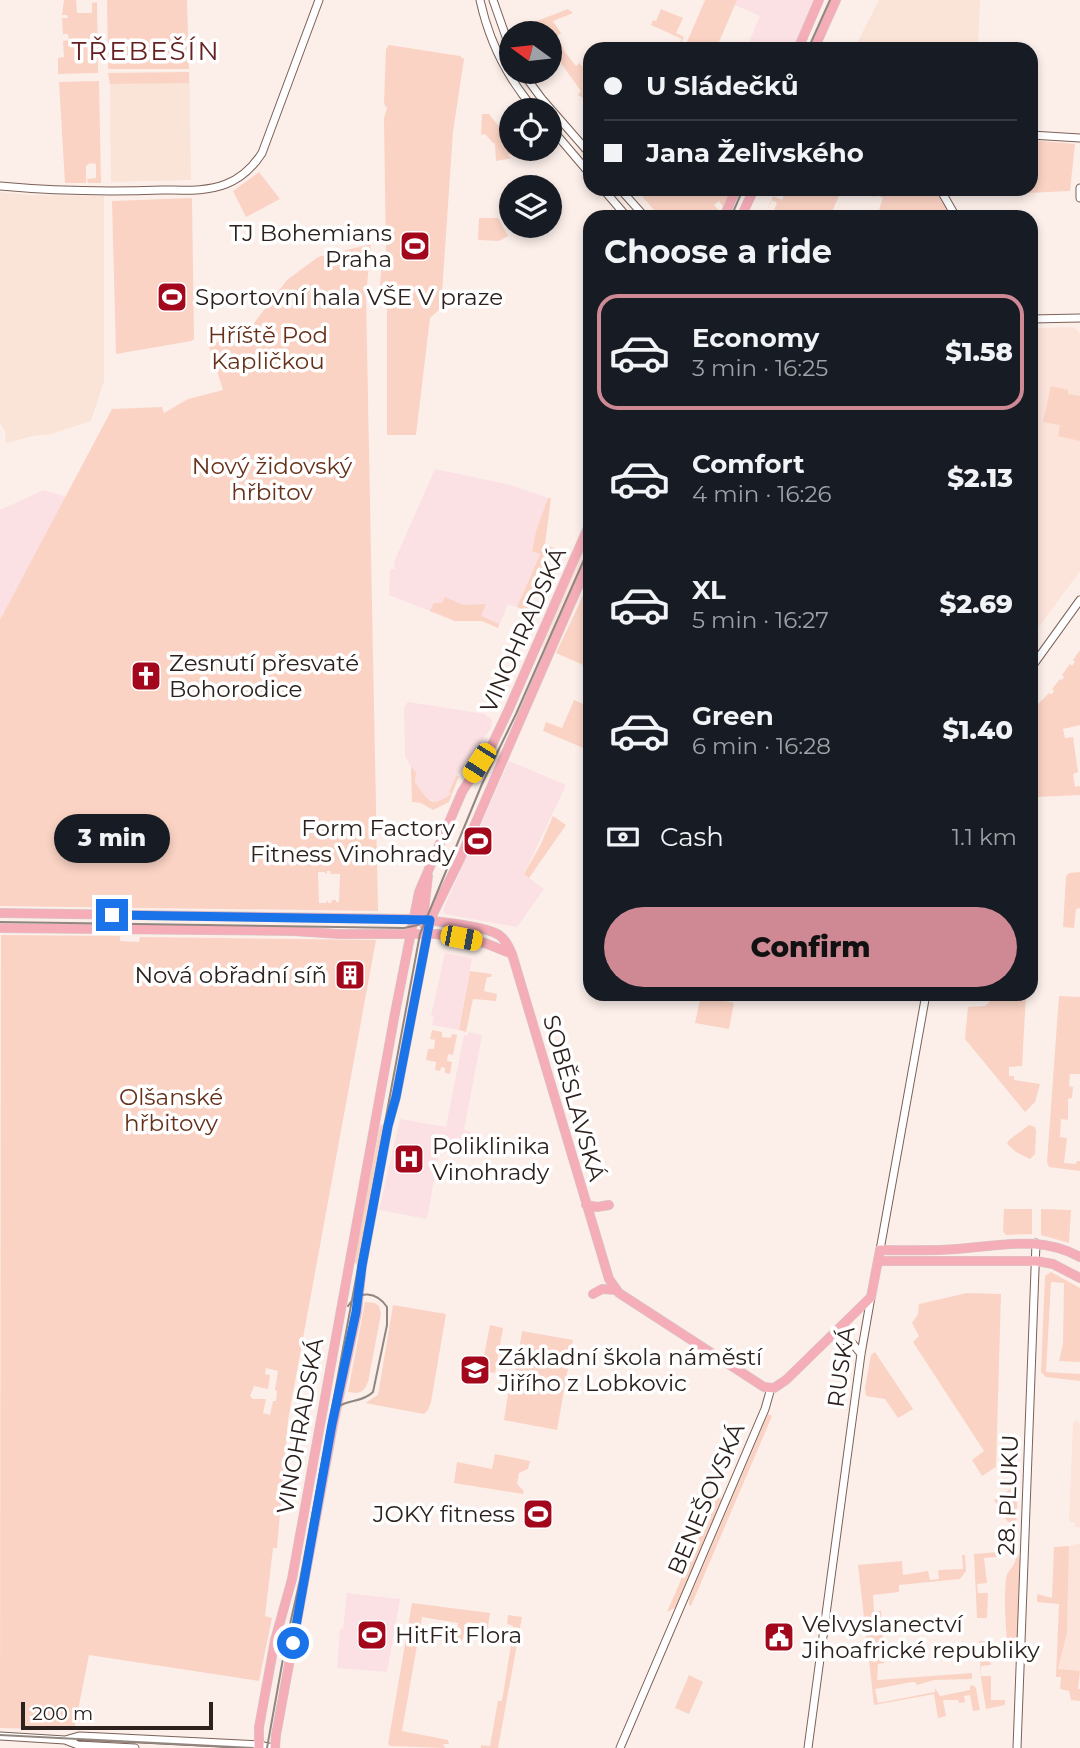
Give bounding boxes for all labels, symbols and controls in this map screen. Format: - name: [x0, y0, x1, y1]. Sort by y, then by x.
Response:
- north arrow: [499, 21, 562, 84]
- map controls: [499, 21, 562, 238]
- district label: TŘEBEŠÍN: [71, 35, 221, 67]
- text: U Sládečků: [646, 70, 799, 102]
- button: locate: [499, 98, 562, 161]
- text: Jana Želivského: [646, 137, 864, 169]
- button: layers: [499, 175, 562, 238]
- place label: TJ Bohemians Praha: [229, 219, 392, 273]
- sports icon: TJ Bohemians Praha: [398, 229, 432, 263]
- text: Choose a ride: [604, 232, 832, 271]
- sports icon: Sportovní hala VŠE V praze: [155, 280, 189, 314]
- place label: Sportovní hala VŠE V praze: [195, 283, 503, 311]
- park label: Hříště Pod Kapličkou: [208, 321, 328, 375]
- icon: car: [608, 321, 671, 384]
- text: Economy: [692, 322, 819, 354]
- text: $1.58: [945, 336, 1013, 368]
- text: 3 min · 16:25: [692, 354, 828, 382]
- icon: car: [608, 447, 671, 510]
- text: Comfort: [692, 448, 804, 480]
- park label: Nový židovský hřbitov: [192, 452, 353, 506]
- text: $2.13: [947, 462, 1013, 494]
- text: 4 min · 16:26: [692, 480, 831, 508]
- street label: VINOHRADSKÁ: [474, 543, 572, 717]
- icon: car: [608, 573, 671, 636]
- text: XL: [692, 574, 726, 606]
- text: $2.69: [940, 588, 1013, 620]
- text: 5 min · 16:27: [692, 606, 829, 634]
- place label: Zesnutí přesvaté Bohorodice: [169, 649, 359, 703]
- church icon: Zesnutí přesvaté Bohorodice: [129, 659, 163, 693]
- icon: car: [608, 699, 671, 762]
- text: Green: [692, 700, 774, 732]
- text: $1.40: [942, 714, 1013, 746]
- text: 6 min · 16:28: [692, 732, 831, 760]
- car: [459, 740, 500, 786]
- callout: 3 min: [54, 814, 170, 862]
- place label: Form Factory Fitness Vinohrady: [250, 814, 456, 868]
- icon: cash: [604, 818, 642, 856]
- text: Cash: [660, 821, 724, 853]
- text: 1.1 km: [952, 823, 1017, 851]
- text: 3 min: [78, 824, 146, 852]
- sports icon: Form Factory Fitness Vinohrady: [461, 824, 495, 858]
- route end: [96, 899, 128, 931]
- button: Confirm: [604, 907, 1017, 987]
- car: [439, 924, 484, 952]
- building icon: Nová obřadní síň: [333, 958, 367, 992]
- place label: Nová obřadní síň: [134, 961, 327, 989]
- street label: SOBĚSLAVSKÁ: [537, 1012, 611, 1185]
- park label: Olšanské hřbitovy: [119, 1083, 223, 1137]
- place label: Poliklinika Vinohrady: [432, 1132, 550, 1186]
- hospital icon: Poliklinika Vinohrady: [392, 1142, 426, 1176]
- street label: RUSKÁ: [821, 1324, 861, 1409]
- street label: VINOHRADSKÁ: [271, 1336, 329, 1516]
- place label: Základní škola náměstí Jiřího z Lobkovic: [497, 1343, 763, 1397]
- school or university icon: Základní škola náměstí Jiřího z Lobkovic: [458, 1353, 492, 1387]
- street label: BENEŠOVSKÁ: [661, 1419, 751, 1579]
- street label: 28. PLUKU: [992, 1434, 1024, 1556]
- sports icon: JOKY fitness: [521, 1497, 555, 1531]
- place label: JOKY fitness: [372, 1500, 515, 1528]
- place label: Velvyslanectví Jihoafrické republiky: [801, 1610, 1040, 1664]
- sports icon: HitFit Flora: [355, 1618, 389, 1652]
- public building icon: Velvyslanectví Jihoafrické republiky: [762, 1620, 796, 1654]
- place label: HitFit Flora: [395, 1621, 522, 1649]
- route start: [277, 1627, 309, 1659]
- scale bar: [21, 1699, 214, 1731]
- text: 200 m: [32, 1702, 93, 1725]

